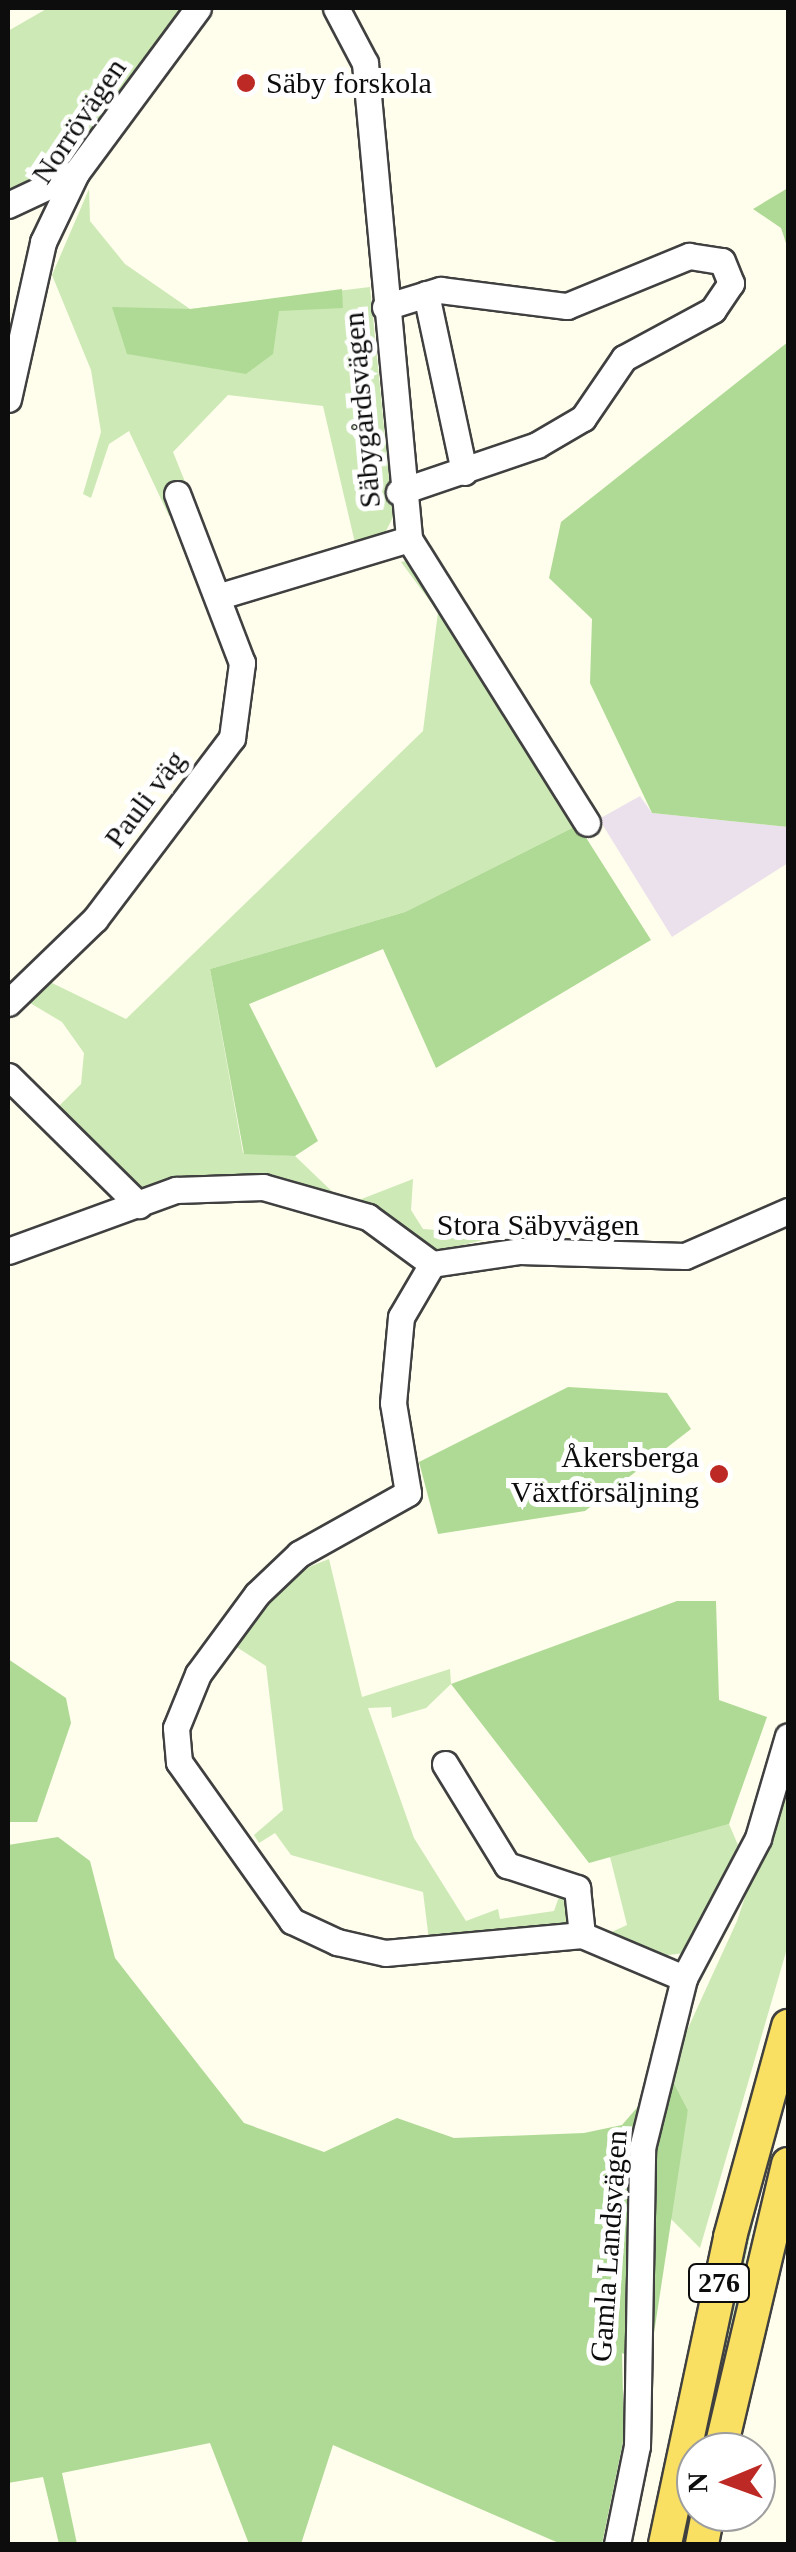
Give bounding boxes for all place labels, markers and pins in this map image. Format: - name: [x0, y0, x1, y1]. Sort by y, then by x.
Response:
- place label: Säby forskola: [266, 65, 432, 101]
- marker: Säby forskola: [235, 72, 257, 94]
- place label: Åkersberga Växtförsäljning: [511, 1439, 699, 1510]
- marker: Åkersberga Växtförsäljning: [708, 1463, 730, 1485]

